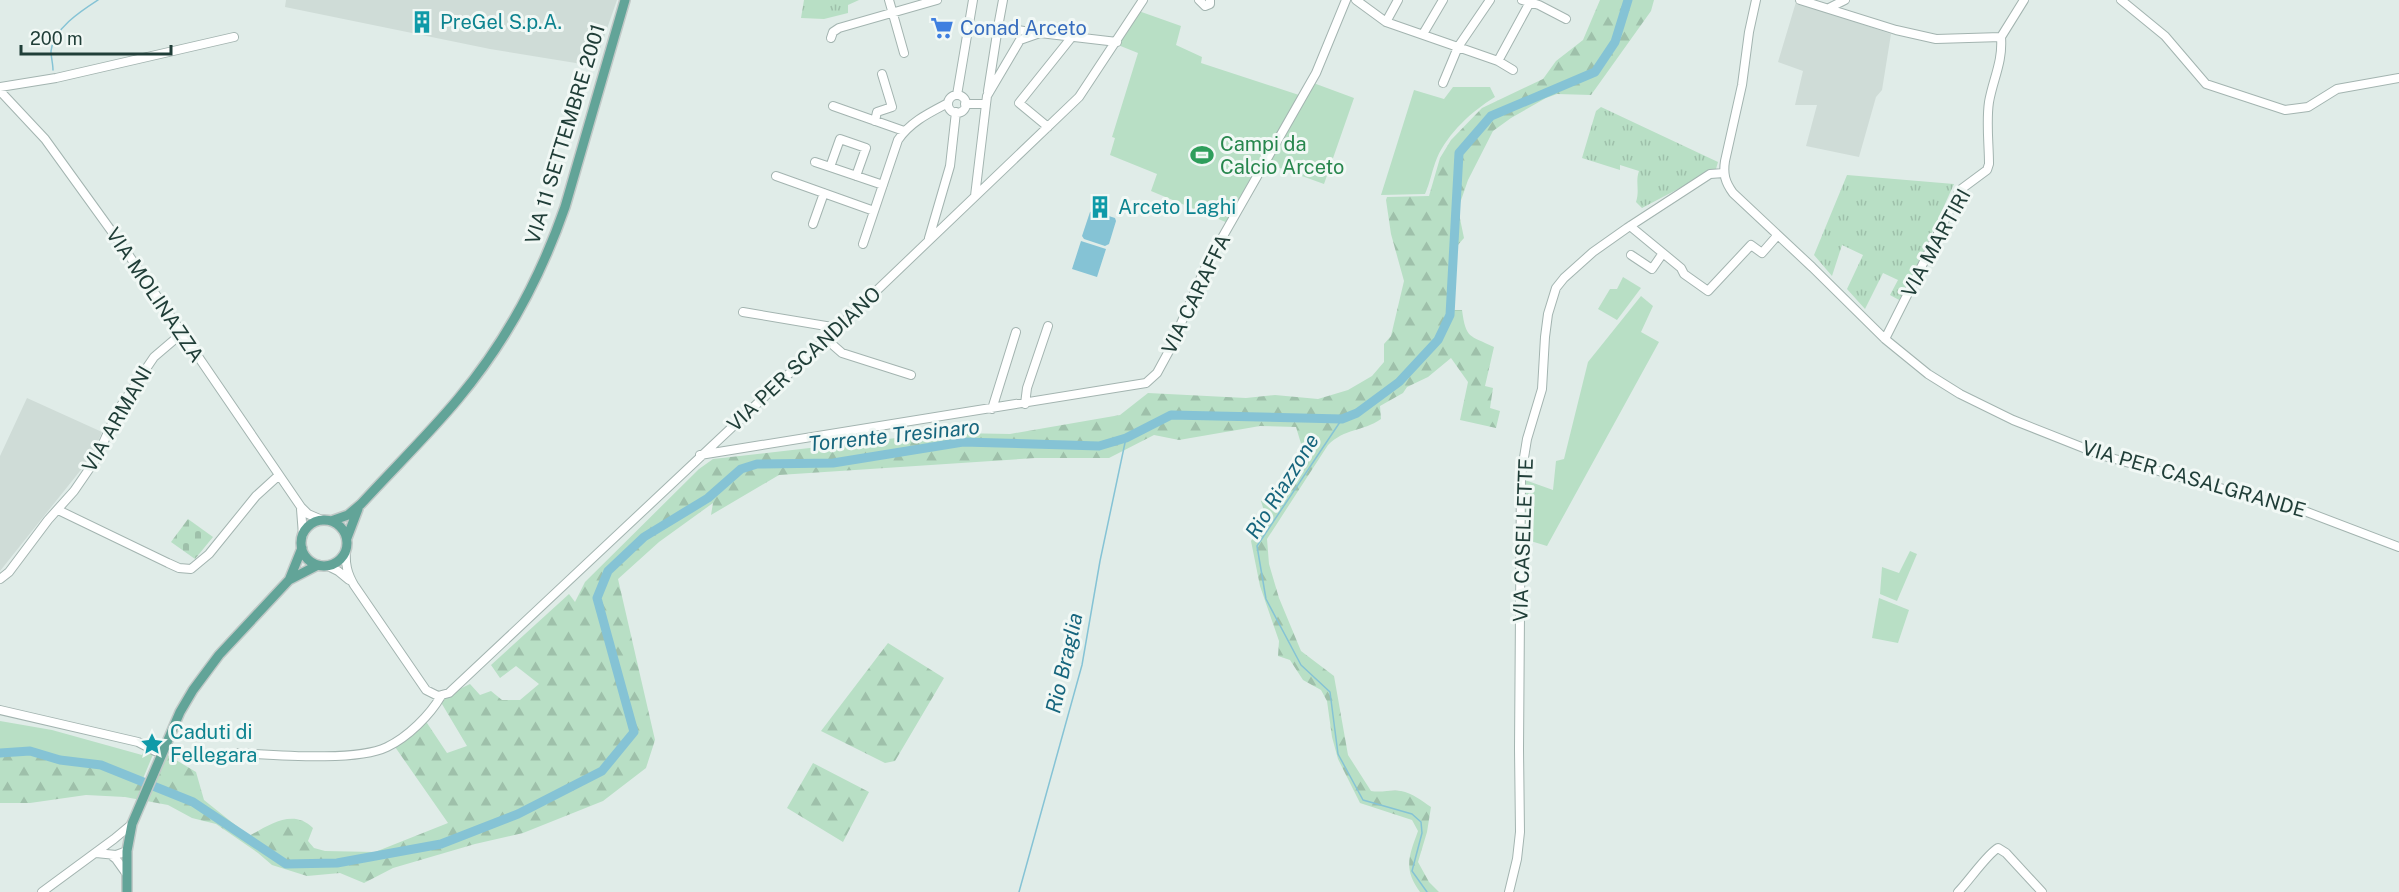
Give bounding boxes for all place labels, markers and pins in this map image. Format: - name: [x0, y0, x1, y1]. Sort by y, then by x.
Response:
- building icon: PreGel S.p.A.: [409, 9, 435, 35]
- place label: PreGel S.p.A.: [440, 10, 562, 34]
- supermarket icon: Conad Arceto: [929, 15, 955, 41]
- place label: Conad Arceto: [960, 16, 1087, 40]
- place label: Campi da Calcio Arceto: [1220, 132, 1344, 179]
- sports icon: Campi da Calcio Arceto: [1189, 142, 1215, 168]
- building icon: Arceto Laghi: [1087, 194, 1113, 220]
- place label: Arceto Laghi: [1118, 195, 1236, 219]
- place label: Caduti di Fellegara: [170, 720, 257, 767]
- place icon: Caduti di Fellegara: [139, 731, 165, 757]

